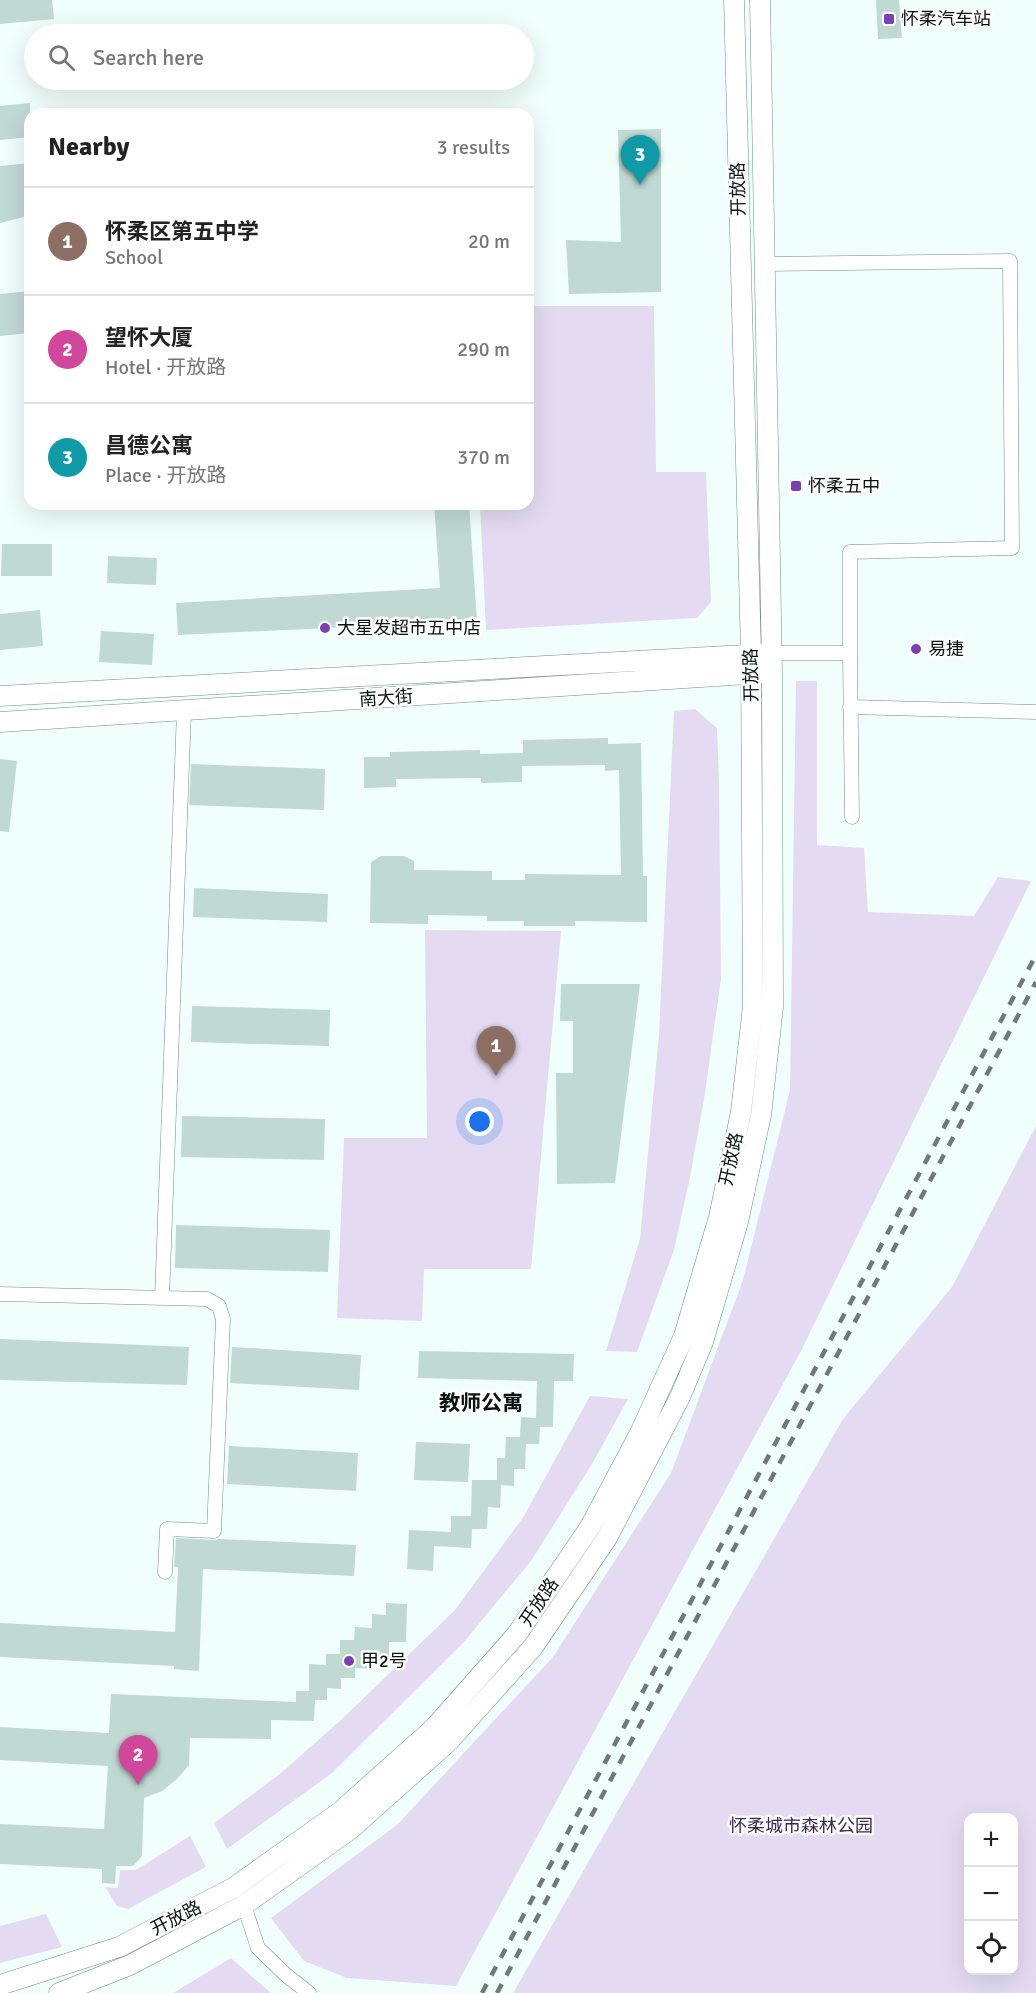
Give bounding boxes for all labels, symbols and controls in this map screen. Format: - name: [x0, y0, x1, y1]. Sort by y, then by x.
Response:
- place label: 怀柔汽车站: [901, 8, 991, 30]
- marker: 怀柔汽车站: [882, 12, 896, 26]
- search box: [24, 24, 534, 90]
- icon: search: [45, 41, 78, 74]
- text: Search here: [93, 44, 204, 71]
- text: Nearby: [48, 131, 129, 163]
- text: 3 results: [437, 135, 510, 160]
- pin: 3: [620, 136, 660, 185]
- street label: 开放路: [727, 162, 749, 216]
- text: 怀柔区第五中学: [105, 218, 259, 245]
- text: 1: [62, 229, 73, 254]
- text: 20 m: [468, 229, 510, 254]
- text: School: [105, 245, 163, 270]
- text: 望怀大厦: [105, 324, 193, 351]
- text: 2: [62, 337, 73, 362]
- text: 290 m: [457, 337, 510, 362]
- text: Hotel · 开放路: [105, 355, 226, 380]
- text: 昌德公寓: [105, 432, 193, 459]
- text: 3: [62, 445, 73, 470]
- text: 370 m: [457, 445, 510, 470]
- text: Place · 开放路: [105, 463, 227, 488]
- place label: 怀柔五中: [808, 475, 880, 497]
- marker: 怀柔五中: [789, 479, 803, 493]
- place label: 大星发超市五中店: [337, 617, 481, 639]
- marker: 大星发超市五中店: [318, 621, 332, 635]
- place label: 易捷: [928, 638, 964, 660]
- marker: 易捷: [909, 642, 923, 656]
- street label: 开放路: [740, 648, 762, 702]
- street label: 南大街: [358, 685, 414, 711]
- pin: 1: [476, 1026, 516, 1076]
- your location: [465, 1107, 494, 1136]
- street label: 开放路: [715, 1130, 747, 1188]
- district label: 教师公寓: [439, 1390, 523, 1416]
- street label: 开放路: [515, 1573, 563, 1631]
- place label: 甲2号: [361, 1650, 407, 1672]
- marker: 甲2号: [342, 1654, 356, 1668]
- pin: 2: [118, 1736, 158, 1785]
- map controls: [964, 1813, 1018, 1975]
- button: +: [964, 1813, 1018, 1867]
- park label: 怀柔城市森林公园: [729, 1815, 873, 1837]
- button: −: [964, 1867, 1018, 1921]
- street label: 开放路: [147, 1896, 205, 1940]
- button: locate: [964, 1921, 1018, 1975]

